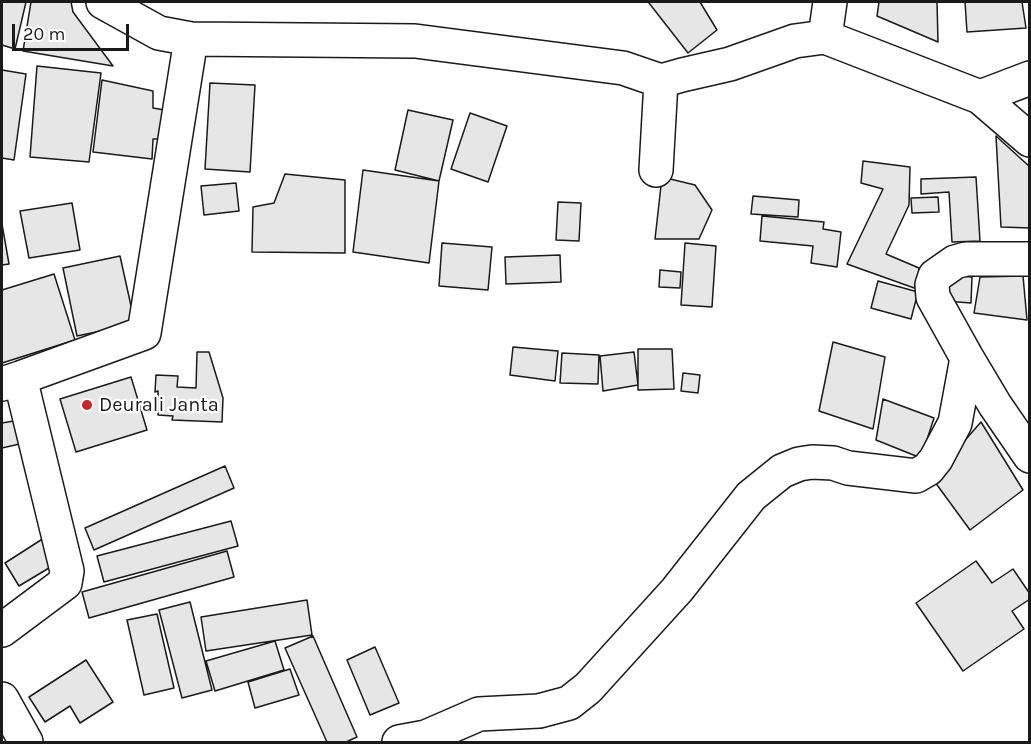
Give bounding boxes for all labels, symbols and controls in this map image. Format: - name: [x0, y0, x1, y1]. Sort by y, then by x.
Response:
- scale bar: [15, 12, 132, 50]
- text: 20 m: [23, 23, 65, 45]
- place label: Deurali Janta: [99, 393, 219, 417]
- marker: Deurali Janta: [80, 398, 94, 412]

